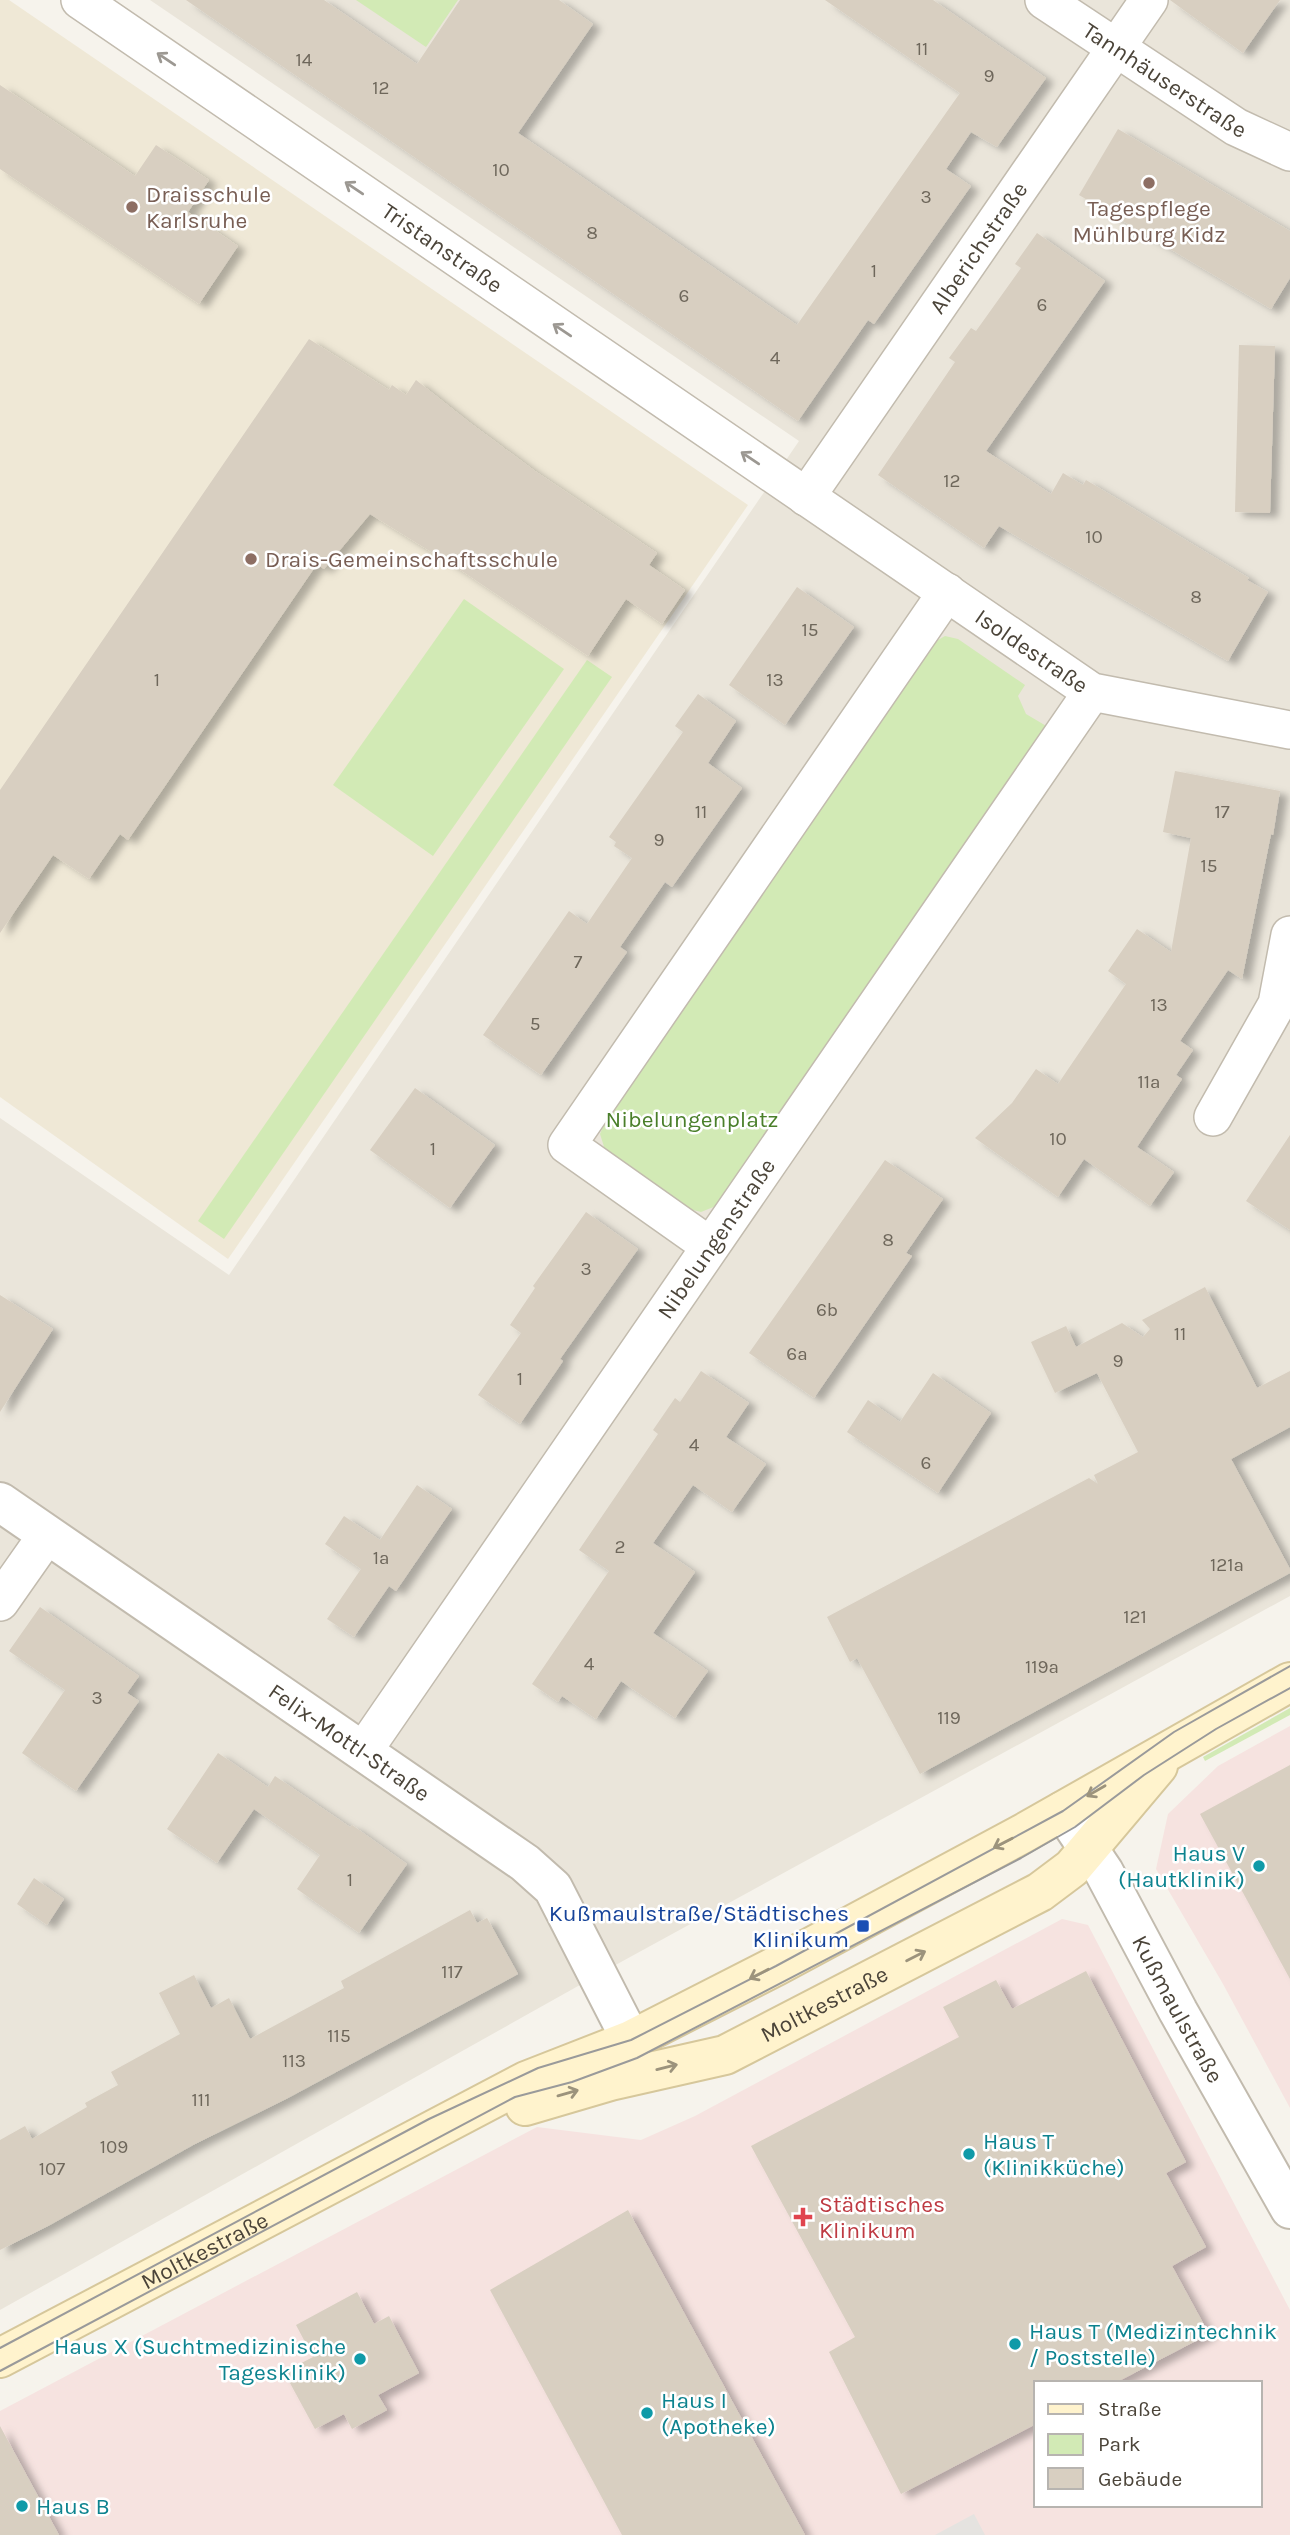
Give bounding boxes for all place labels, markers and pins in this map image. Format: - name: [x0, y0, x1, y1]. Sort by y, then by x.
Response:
- marker: Tagespflege Mühlburg Kidz: [1141, 175, 1157, 191]
- place label: Draisschule Karlsruhe: [146, 181, 271, 234]
- place label: Tagespflege Mühlburg Kidz: [1072, 195, 1226, 248]
- marker: Draisschule Karlsruhe: [124, 199, 140, 215]
- place label: Drais-Gemeinschaftsschule: [265, 546, 558, 573]
- marker: Drais-Gemeinschaftsschule: [243, 551, 259, 567]
- place label: Haus V (Hautklinik): [1118, 1840, 1245, 1893]
- marker: Haus V (Hautklinik): [1251, 1858, 1267, 1874]
- place label: Kußmaulstraße/Städtisches Klinikum: [549, 1900, 849, 1953]
- marker: Kußmaulstraße/Städtisches Klinikum: [855, 1918, 871, 1934]
- place label: Haus T (Klinikküche): [983, 2128, 1125, 2181]
- marker: Haus T (Klinikküche): [961, 2146, 977, 2162]
- place label: Städtisches Klinikum: [819, 2191, 945, 2244]
- marker: Städtisches Klinikum: [793, 2207, 813, 2227]
- place label: Haus T (Medizintechnik / Poststelle): [1029, 2318, 1277, 2371]
- place label: Haus X (Suchtmedizinische Tagesklinik): [54, 2333, 346, 2386]
- marker: Haus T (Medizintechnik / Poststelle): [1007, 2336, 1023, 2352]
- marker: Haus X (Suchtmedizinische Tagesklinik): [352, 2351, 368, 2367]
- place label: Haus I (Apotheke): [661, 2387, 776, 2440]
- marker: Haus I (Apotheke): [639, 2405, 655, 2421]
- place label: Haus B: [36, 2493, 110, 2520]
- marker: Haus B: [14, 2498, 30, 2514]

